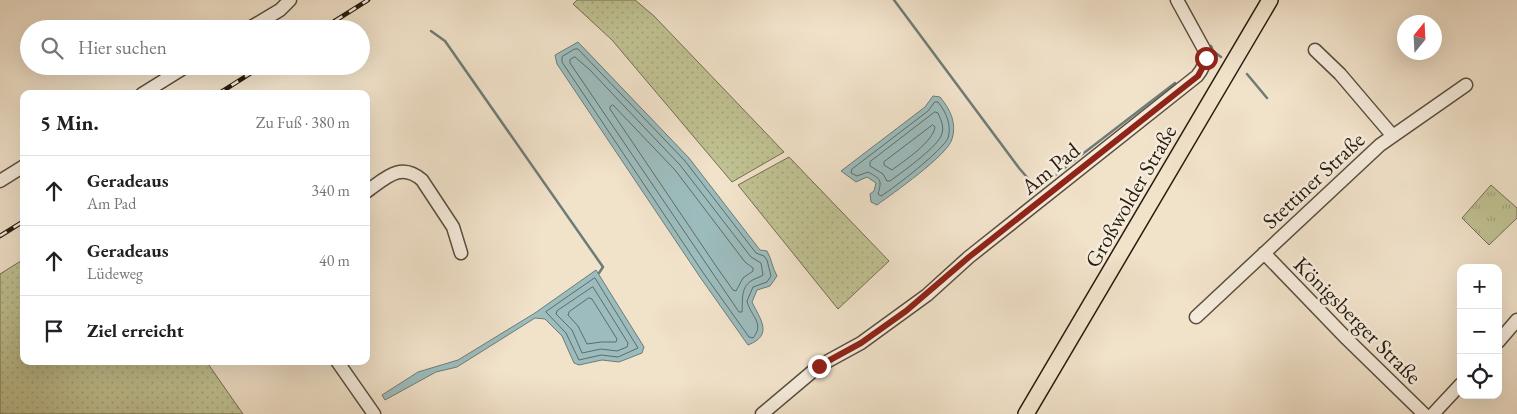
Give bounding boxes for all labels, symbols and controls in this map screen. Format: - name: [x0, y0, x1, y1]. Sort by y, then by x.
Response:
- north arrow: [1397, 15, 1442, 60]
- search box: [20, 20, 370, 75]
- icon: search: [38, 34, 66, 62]
- text: Hier suchen: [78, 35, 167, 60]
- route start: [1195, 47, 1218, 70]
- text: 5 Min.: [40, 109, 99, 136]
- text: Zu Fuß · 380 m: [256, 112, 350, 133]
- street label: Großwolder Straße: [1078, 119, 1183, 273]
- street label: Stettiner Straße: [1256, 125, 1371, 235]
- street label: Am Pad: [1014, 135, 1086, 202]
- text: Geradeaus: [87, 168, 169, 193]
- icon: ahead: [40, 177, 68, 205]
- text: 340 m: [311, 180, 350, 201]
- text: Am Pad: [87, 193, 136, 214]
- text: Geradeaus: [87, 238, 169, 263]
- icon: ahead: [40, 247, 68, 275]
- text: 40 m: [319, 250, 350, 271]
- street label: Königsberger Straße: [1287, 250, 1428, 391]
- text: Lüdeweg: [87, 263, 143, 284]
- map controls: [1457, 264, 1502, 399]
- button: +: [1457, 264, 1502, 309]
- button: −: [1457, 309, 1502, 354]
- icon: arrive: [40, 317, 68, 345]
- text: Ziel erreicht: [87, 318, 184, 343]
- button: locate: [1457, 354, 1502, 399]
- route end: [808, 355, 831, 378]

